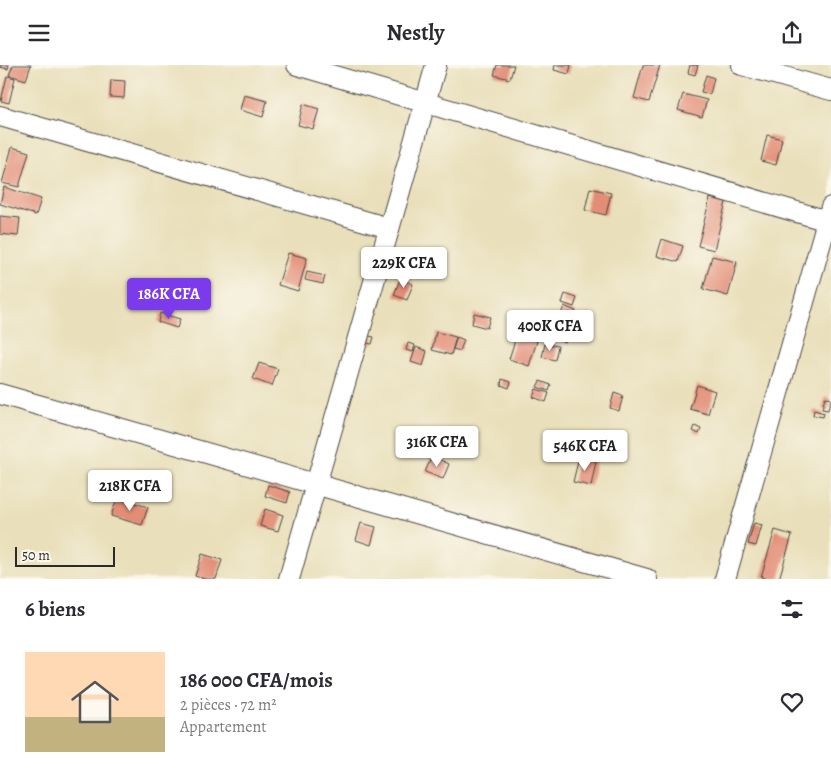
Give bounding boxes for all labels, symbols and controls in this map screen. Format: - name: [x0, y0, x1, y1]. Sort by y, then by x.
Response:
- text: Nestly: [386, 18, 445, 48]
- icon: menu: [25, 19, 53, 47]
- icon: share: [778, 19, 806, 47]
- pin: 229K CFA: [352, 247, 456, 289]
- text: 229K CFA: [372, 252, 436, 274]
- pin: 186K CFA: [117, 277, 221, 320]
- text: 186K CFA: [138, 283, 200, 305]
- pin: 400K CFA: [498, 309, 602, 352]
- text: 400K CFA: [518, 315, 582, 337]
- pin: 316K CFA: [385, 425, 489, 468]
- pin: 546K CFA: [533, 429, 637, 472]
- text: 316K CFA: [406, 431, 468, 453]
- text: 546K CFA: [554, 435, 616, 457]
- pin: 218K CFA: [78, 469, 182, 512]
- text: 218K CFA: [99, 475, 161, 497]
- scale bar: [15, 544, 115, 567]
- text: 50 m: [22, 546, 50, 565]
- text: 6 biens: [25, 595, 85, 623]
- icon: filters: [778, 595, 806, 623]
- text: 186 000 CFA/mois: [180, 666, 333, 694]
- icon: home: [65, 672, 125, 732]
- icon: heart: [778, 688, 806, 716]
- text: 2 pièces · 72 m²: [180, 694, 277, 716]
- text: Appartement: [180, 716, 266, 738]

